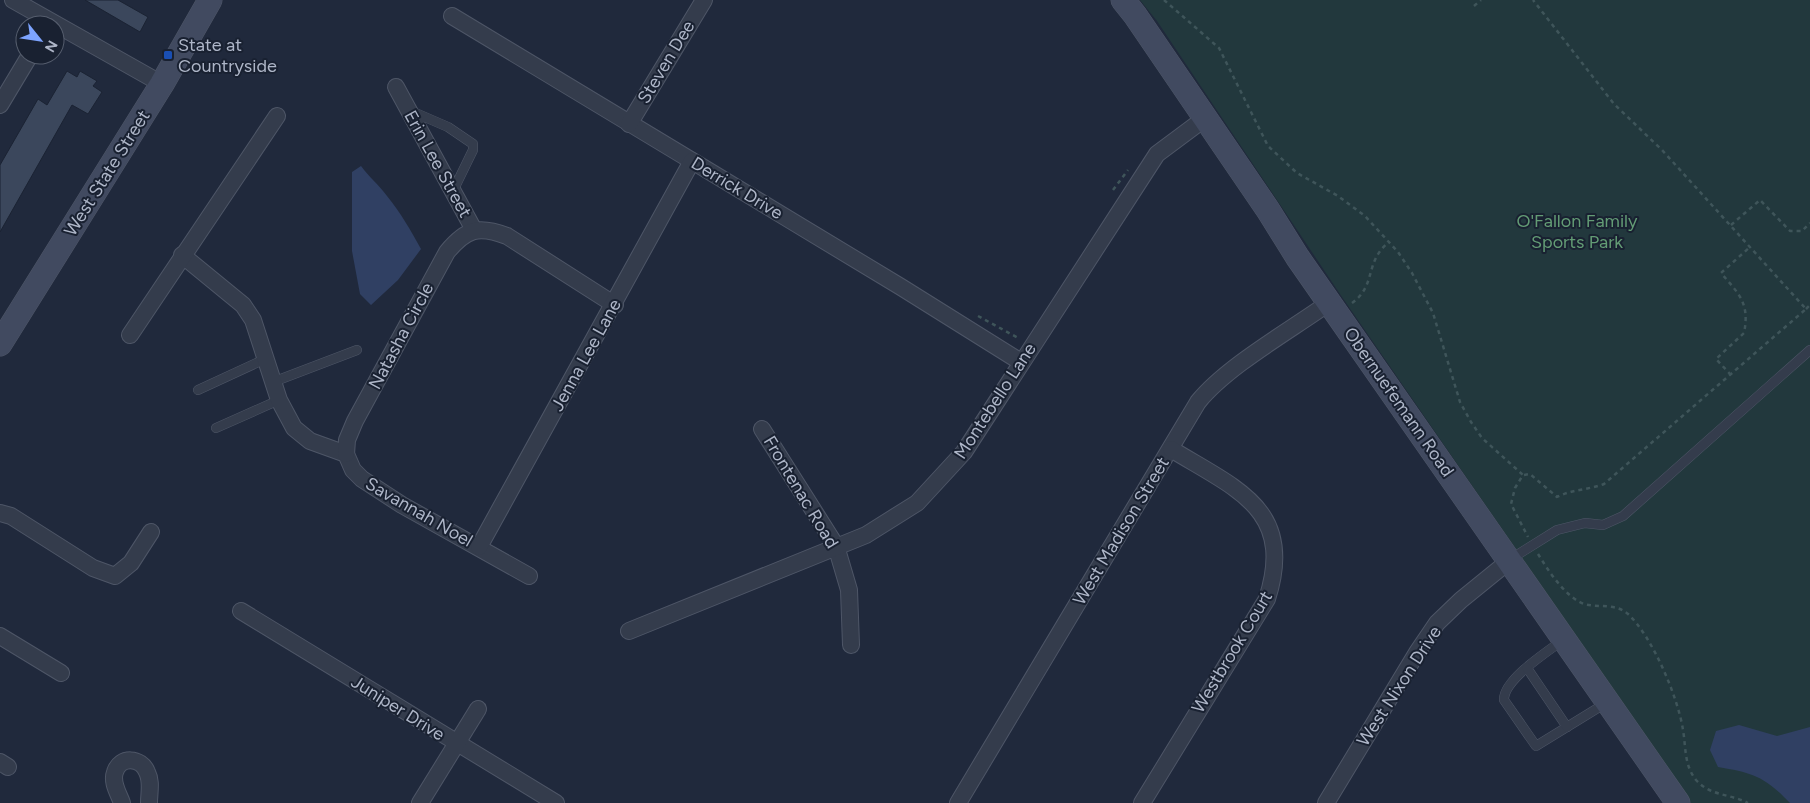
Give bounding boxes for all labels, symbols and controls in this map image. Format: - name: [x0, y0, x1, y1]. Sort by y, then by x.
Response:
- north arrow: [15, 15, 65, 65]
- street label: Steven Dee: [633, 16, 699, 107]
- place label: State at Countryside: [178, 34, 277, 77]
- text: N: [41, 37, 61, 55]
- marker: State at Countryside: [162, 49, 174, 61]
- street label: West State Street: [59, 106, 155, 240]
- street label: Erin Lee Street: [399, 107, 477, 222]
- street label: Derrick Drive: [687, 152, 787, 224]
- park label: O'Fallon Family Sports Park: [1516, 210, 1638, 253]
- street label: Natasha Circle: [364, 279, 438, 393]
- street label: Jenna Lee Lane: [546, 295, 626, 415]
- street label: Obernuefemann Road: [1339, 323, 1459, 481]
- street label: Montebello Lane: [949, 339, 1041, 463]
- street label: Frontenac Road: [759, 432, 843, 552]
- street label: West Madison Street: [1068, 453, 1174, 609]
- street label: Savannah Noel: [361, 472, 477, 552]
- street label: Westbrook Court: [1187, 587, 1277, 717]
- street label: West Nixon Drive: [1352, 622, 1446, 750]
- street label: Juniper Drive: [347, 671, 449, 746]

